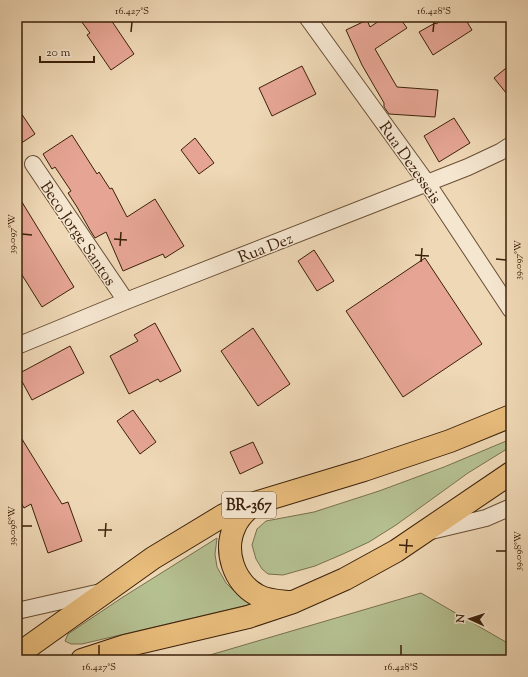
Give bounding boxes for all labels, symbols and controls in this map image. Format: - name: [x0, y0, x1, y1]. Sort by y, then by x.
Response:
- text: 16.427°S: [115, 4, 149, 19]
- text: 16.428°S: [417, 4, 451, 19]
- scale bar: [40, 38, 94, 64]
- text: 20 m: [46, 44, 71, 62]
- street label: Rua Dezesseis: [372, 118, 446, 209]
- street label: Beco Jorge Santos: [33, 178, 120, 291]
- text: 39.097°W: [5, 214, 20, 254]
- street label: Rua Dez: [235, 228, 297, 270]
- text: 39.097°W: [511, 240, 526, 280]
- road number: BR-367: [222, 492, 276, 518]
- text: 39.098°W: [5, 506, 20, 546]
- text: 39.098°W: [511, 531, 526, 571]
- north arrow: [450, 599, 490, 639]
- text: N: [453, 614, 469, 624]
- text: 16.427°S: [82, 660, 116, 675]
- text: 16.428°S: [384, 660, 418, 675]

